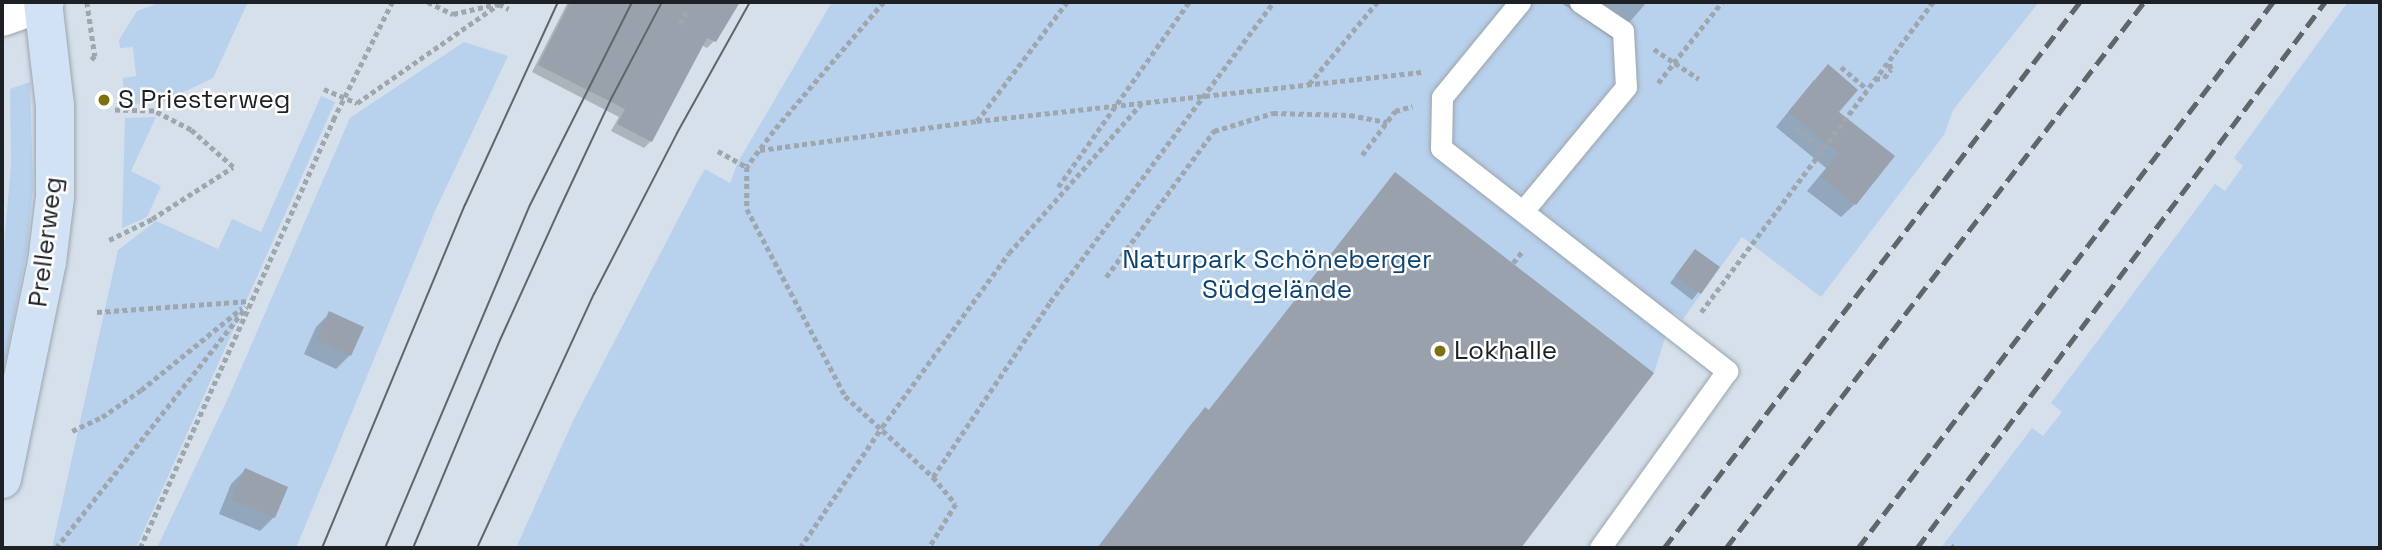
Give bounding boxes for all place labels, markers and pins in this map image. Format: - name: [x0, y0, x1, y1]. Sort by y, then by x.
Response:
- place label: S Priesterweg: [118, 84, 291, 116]
- marker: S Priesterweg: [96, 92, 112, 108]
- place label: Lokhalle: [1454, 335, 1557, 367]
- marker: Lokhalle: [1432, 343, 1448, 359]

